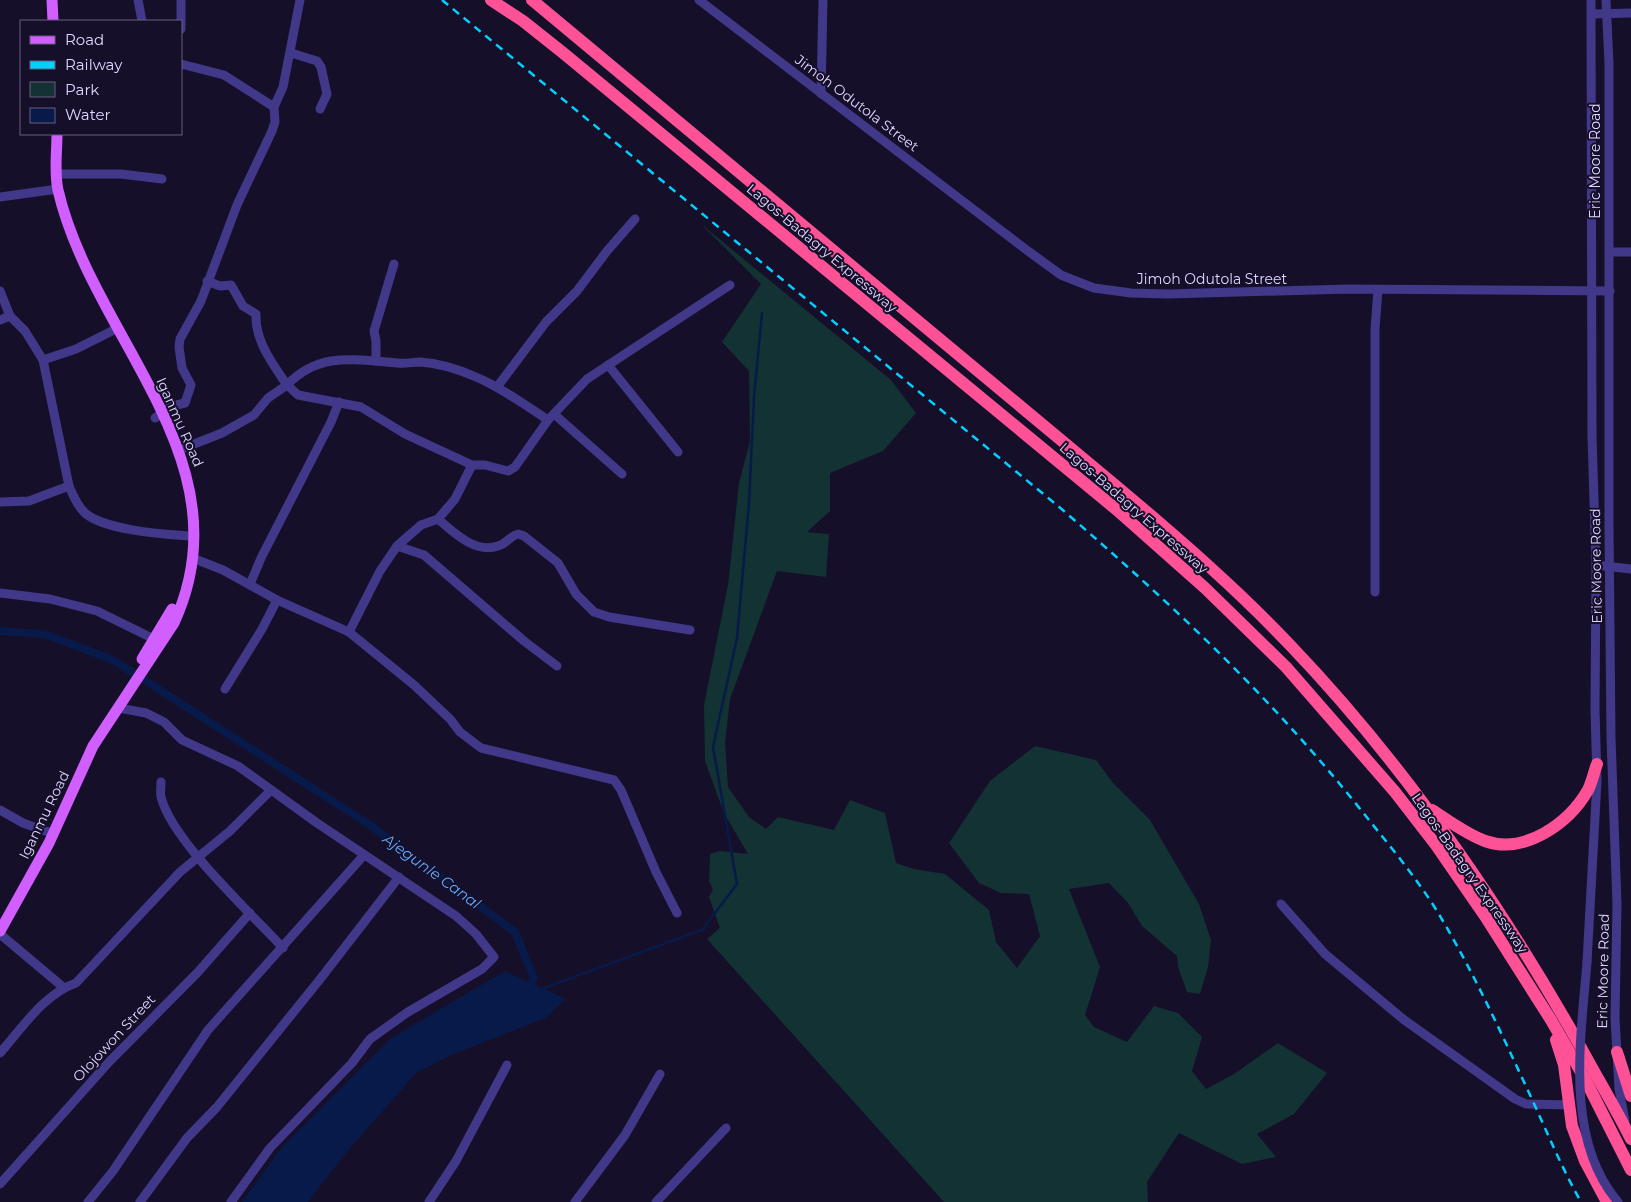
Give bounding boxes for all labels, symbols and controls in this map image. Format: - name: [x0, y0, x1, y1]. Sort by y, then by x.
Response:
- legend: [20, 20, 182, 135]
- text: Road: [65, 30, 104, 49]
- street label: Jimoh Odutola Street: [791, 50, 923, 156]
- text: Railway: [65, 55, 123, 74]
- text: Park: [65, 80, 99, 99]
- street label: Eric Moore Road: [1586, 103, 1604, 219]
- text: Water: [65, 105, 111, 124]
- street label: Lagos-Badagry Expressway: [743, 180, 901, 317]
- street label: Jimoh Odutola Street: [1136, 270, 1288, 288]
- street label: Iganmu Road: [152, 374, 208, 470]
- street label: Lagos-Badagry Expressway: [1056, 439, 1212, 578]
- street label: Eric Moore Road: [1586, 508, 1606, 624]
- street label: Iganmu Road: [15, 768, 73, 862]
- street label: Lagos-Badagry Expressway: [1408, 790, 1532, 957]
- water label: Ajegunle Canal: [379, 829, 485, 913]
- street label: Eric Moore Road: [1593, 913, 1613, 1029]
- street label: Olojowon Street: [69, 990, 159, 1085]

